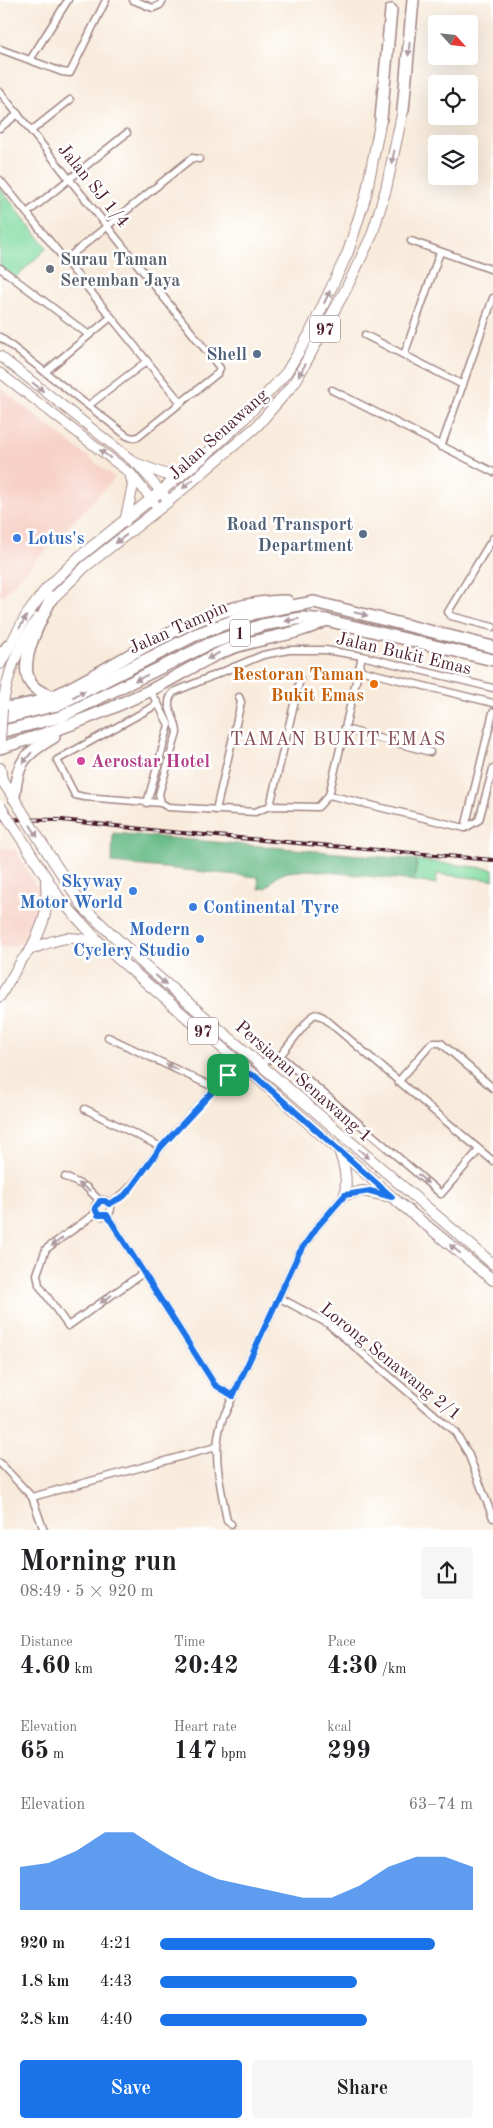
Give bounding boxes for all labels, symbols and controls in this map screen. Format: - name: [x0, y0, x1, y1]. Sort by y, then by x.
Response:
- north arrow: [428, 15, 478, 65]
- map controls: [428, 15, 478, 185]
- one-way arrow: [405, 41, 413, 57]
- button: locate: [428, 75, 478, 125]
- button: layers: [428, 135, 478, 185]
- street label: Jalan SJ 1/4: [54, 140, 132, 231]
- one-way arrow: [389, 150, 397, 165]
- place label: Surau Taman Seremban Jaya: [60, 251, 180, 290]
- marker: Surau Taman Seremban Jaya: [44, 263, 56, 275]
- one-way arrow: [323, 290, 331, 304]
- road number: 97: [310, 316, 340, 342]
- place label: Shell: [206, 346, 247, 364]
- marker: Shell: [251, 348, 263, 360]
- one-way arrow: [297, 363, 306, 376]
- one-way arrow: [31, 381, 44, 392]
- street label: Jalan Senawang: [166, 386, 272, 484]
- one-way arrow: [98, 449, 112, 459]
- one-way arrow: [182, 479, 195, 490]
- place label: Road Transport Department: [226, 516, 353, 555]
- marker: Road Transport Department: [357, 528, 369, 540]
- place label: Lotus's: [27, 530, 85, 548]
- marker: Lotus's: [11, 532, 23, 544]
- one-way arrow: [115, 533, 128, 544]
- street label: Jalan Tampin: [126, 598, 231, 658]
- one-way arrow: [353, 610, 368, 618]
- one-way arrow: [19, 615, 28, 628]
- one-way arrow: [283, 616, 299, 624]
- road number: 1: [230, 620, 250, 646]
- street label: Jalan Bukit Emas: [334, 630, 473, 678]
- one-way arrow: [206, 652, 220, 660]
- place label: Restoran Taman Bukit Emas: [232, 666, 364, 705]
- one-way arrow: [134, 674, 148, 682]
- marker: Restoran Taman Bukit Emas: [368, 678, 380, 690]
- one-way arrow: [72, 690, 87, 698]
- district label: TAMAN BUKIT EMAS: [230, 731, 446, 750]
- one-way arrow: [21, 751, 32, 764]
- place label: Aerostar Hotel: [91, 753, 211, 771]
- marker: Aerostar Hotel: [75, 755, 87, 767]
- one-way arrow: [29, 824, 39, 837]
- place label: Skyway Motor World: [20, 873, 123, 912]
- marker: Skyway Motor World: [127, 885, 139, 897]
- place label: Continental Tyre: [203, 899, 339, 917]
- marker: Continental Tyre: [187, 901, 199, 913]
- place label: Modern Cyclery Studio: [73, 921, 190, 960]
- marker: Modern Cyclery Studio: [194, 933, 206, 945]
- one-way arrow: [155, 974, 168, 985]
- road number: 97: [188, 1018, 218, 1044]
- street label: Persiaran Senawang 1: [232, 1018, 375, 1146]
- pin: [207, 1054, 249, 1096]
- icon: arrive: [214, 1061, 242, 1089]
- one-way arrow: [164, 1063, 179, 1071]
- one-way arrow: [358, 1148, 370, 1160]
- one-way arrow: [417, 1173, 430, 1184]
- one-way arrow: [77, 1182, 91, 1192]
- one-way arrow: [51, 1236, 64, 1247]
- one-way arrow: [449, 1244, 462, 1255]
- one-way arrow: [99, 1294, 112, 1304]
- street label: Lorong Senawang 2/1: [317, 1300, 464, 1424]
- button: share: [421, 1547, 473, 1599]
- text: Morning run: [20, 1549, 177, 1577]
- text: 08:49 · 5 × 920 m: [20, 1584, 153, 1600]
- text: Distance: [20, 1635, 73, 1649]
- text: Time: [174, 1635, 205, 1649]
- text: Pace: [327, 1635, 356, 1649]
- text: 4.60: [20, 1654, 71, 1679]
- text: 20:42: [174, 1654, 239, 1679]
- text: 4:30: [327, 1654, 378, 1679]
- text: km: [71, 1662, 93, 1676]
- text: /km: [378, 1662, 406, 1676]
- text: Elevation: [20, 1720, 77, 1734]
- text: Heart rate: [174, 1720, 237, 1734]
- text: kcal: [327, 1720, 351, 1734]
- text: 65: [20, 1739, 49, 1764]
- text: 147: [174, 1739, 217, 1764]
- text: 299: [327, 1739, 371, 1764]
- text: m: [49, 1747, 64, 1761]
- text: bpm: [217, 1747, 247, 1761]
- text: Elevation: [20, 1797, 85, 1813]
- text: 63–74 m: [409, 1797, 473, 1813]
- text: 920 m: [20, 1936, 65, 1952]
- text: 4:21: [100, 1936, 132, 1952]
- text: 1.8 km: [20, 1974, 69, 1990]
- text: 4:43: [100, 1974, 132, 1990]
- text: 2.8 km: [20, 2012, 69, 2028]
- text: 4:40: [100, 2012, 132, 2028]
- button: Save: [20, 2060, 242, 2118]
- button: Share: [252, 2060, 473, 2118]

